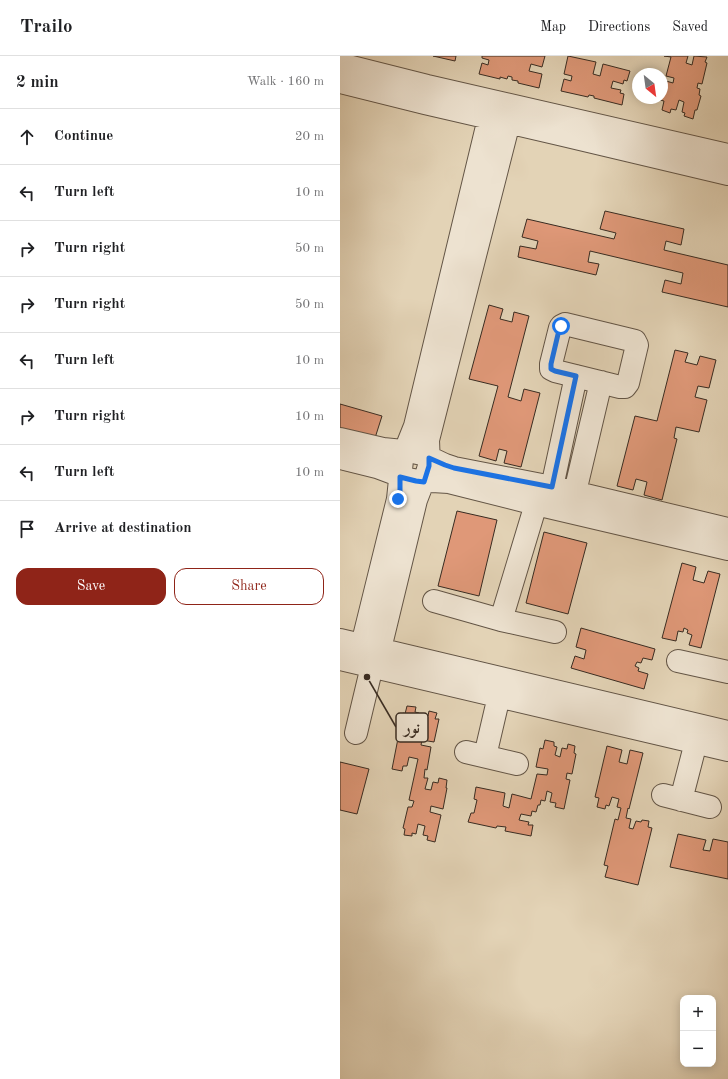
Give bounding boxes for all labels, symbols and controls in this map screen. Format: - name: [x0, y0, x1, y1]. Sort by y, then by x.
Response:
- text: Trailo: [20, 18, 73, 37]
- text: Map: [540, 20, 566, 34]
- text: Directions: [588, 20, 650, 34]
- text: Saved: [672, 20, 708, 34]
- north arrow: [632, 68, 668, 104]
- text: 2 min: [16, 74, 59, 91]
- text: Walk · 160 m: [247, 75, 324, 88]
- icon: ahead: [16, 126, 38, 148]
- text: Continue: [54, 129, 113, 144]
- text: 20 m: [295, 130, 324, 143]
- icon: left: [16, 182, 38, 204]
- text: Turn left: [54, 185, 114, 200]
- text: 10 m: [295, 186, 324, 199]
- icon: right: [16, 238, 38, 260]
- text: Turn right: [54, 241, 125, 256]
- text: 50 m: [295, 242, 324, 255]
- icon: right: [16, 294, 38, 316]
- text: Turn right: [54, 297, 125, 312]
- text: 50 m: [295, 298, 324, 311]
- route start: [552, 317, 570, 335]
- icon: left: [16, 350, 38, 372]
- text: Turn left: [54, 353, 114, 368]
- text: 10 m: [295, 354, 324, 367]
- icon: right: [16, 406, 38, 428]
- text: Turn right: [54, 409, 125, 424]
- text: 10 m: [295, 410, 324, 423]
- icon: left: [16, 462, 38, 484]
- text: Turn left: [54, 465, 114, 480]
- text: 10 m: [295, 466, 324, 479]
- route end: [389, 490, 407, 508]
- icon: arrive: [16, 518, 38, 540]
- text: Arrive at destination: [54, 521, 192, 536]
- button: Save: [16, 568, 166, 605]
- button: Share: [174, 568, 324, 605]
- callout: نور: [396, 713, 428, 742]
- text: نور: [402, 720, 420, 738]
- map controls: [680, 995, 716, 1067]
- button: +: [680, 995, 716, 1031]
- button: −: [680, 1031, 716, 1067]

